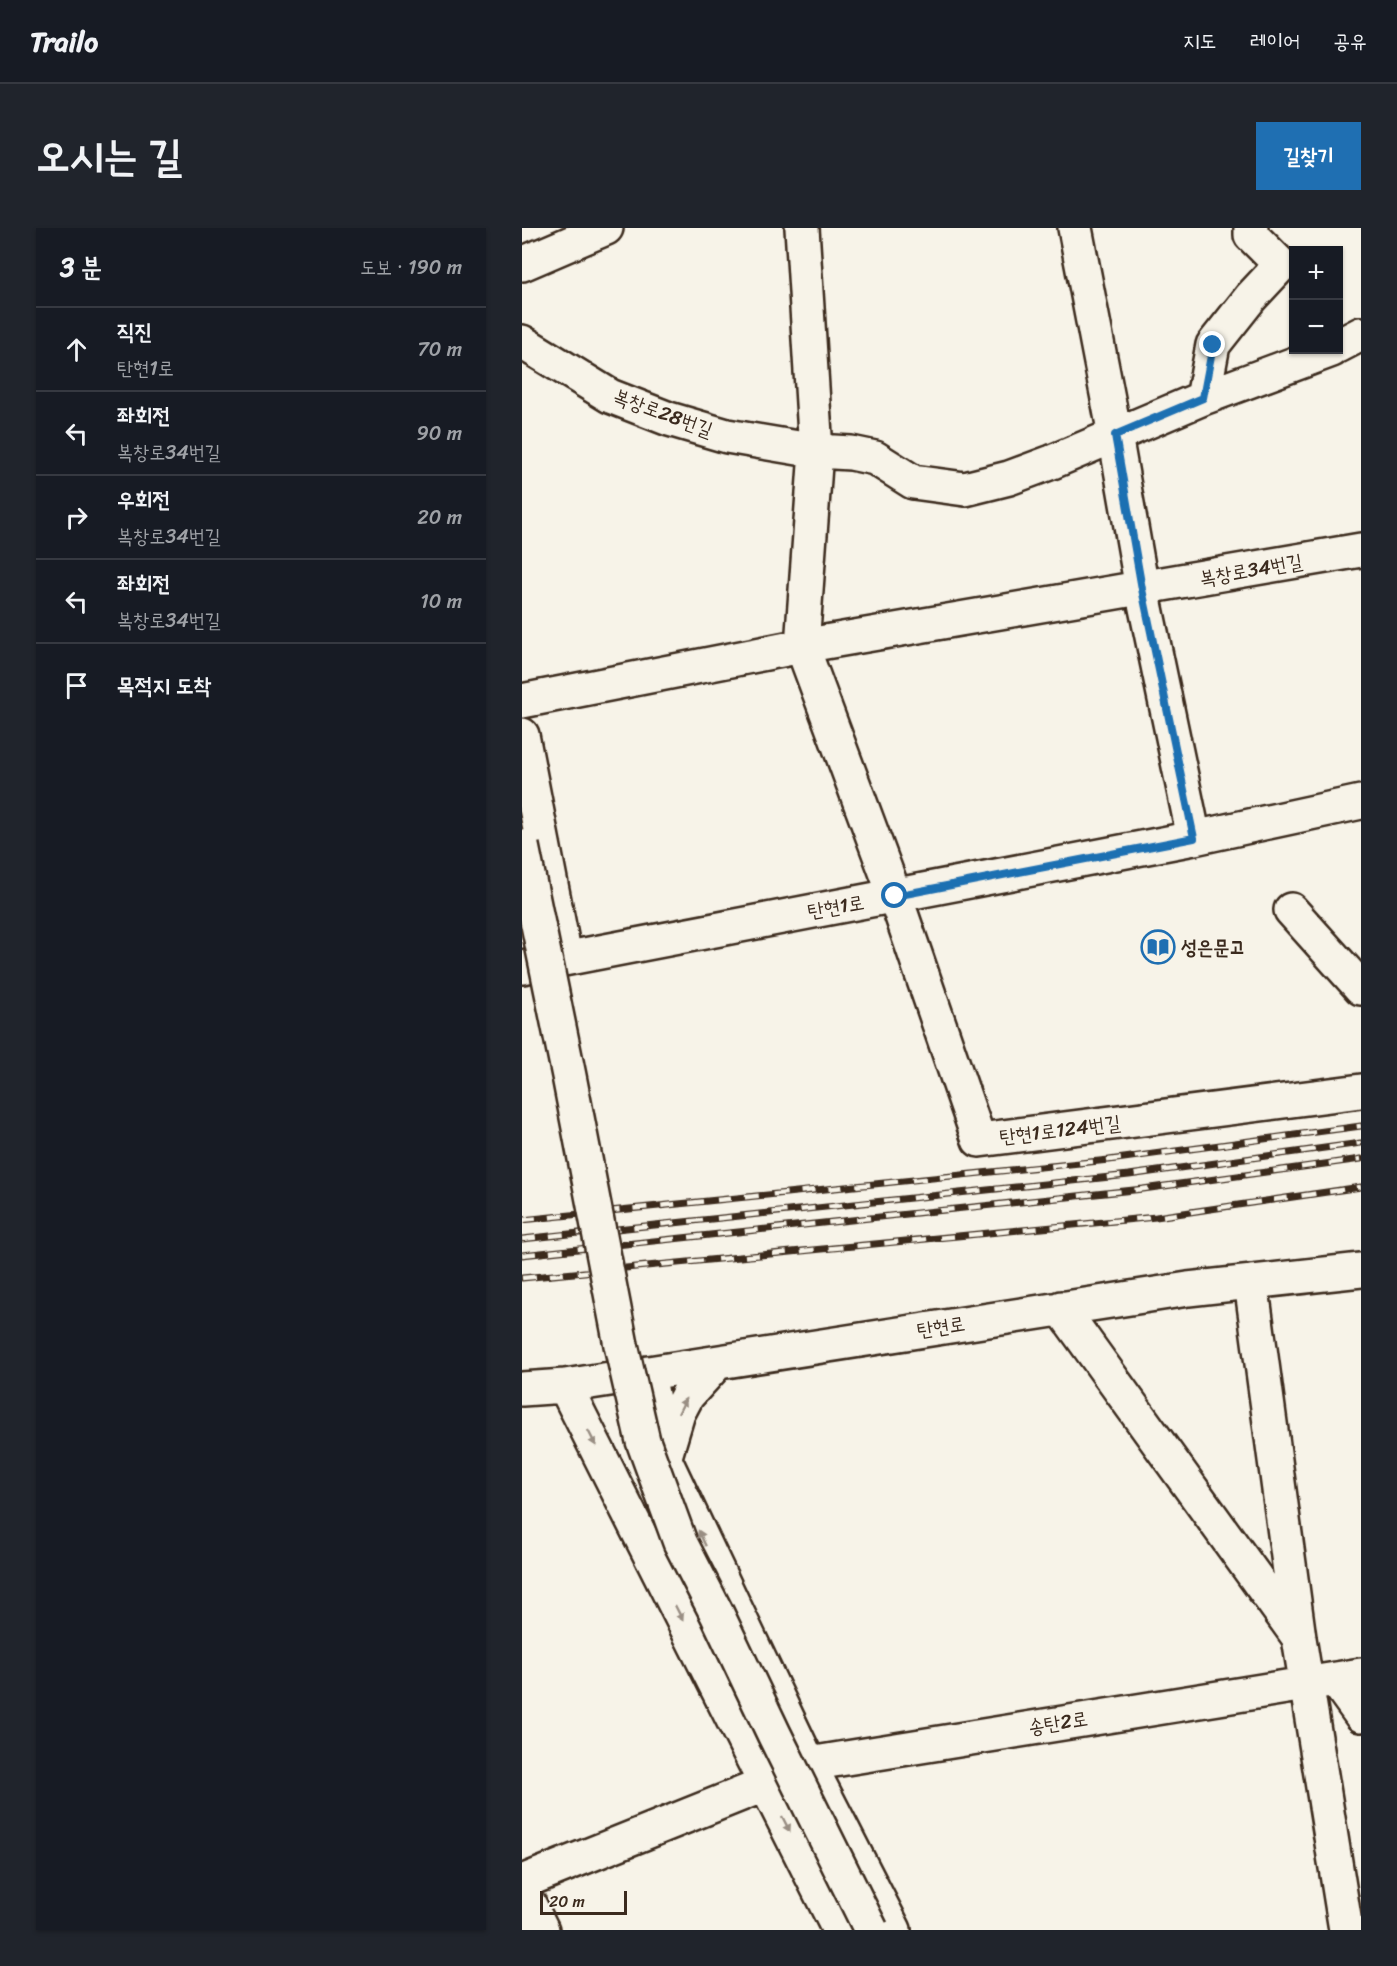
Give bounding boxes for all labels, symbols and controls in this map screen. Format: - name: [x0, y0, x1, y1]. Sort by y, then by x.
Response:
- text: Trailo: [30, 17, 98, 66]
- text: 지도: [1183, 22, 1217, 60]
- text: 레이어: [1250, 22, 1300, 60]
- text: 공유: [1333, 22, 1367, 60]
- text: 오시는 길: [36, 119, 182, 193]
- button: 길찾기: [1256, 122, 1361, 190]
- text: 3 분: [60, 244, 102, 290]
- map controls: [1289, 246, 1343, 354]
- button: +: [1289, 246, 1343, 300]
- text: 도보 · 190 m: [360, 250, 462, 285]
- button: −: [1289, 300, 1343, 354]
- text: 직진: [117, 312, 152, 351]
- route end: [1199, 331, 1225, 357]
- text: 70 m: [417, 332, 462, 367]
- icon: ahead: [60, 333, 93, 366]
- text: 탄현1로: [117, 351, 174, 386]
- street label: 복창로28번길: [608, 379, 718, 447]
- text: 좌회전: [117, 396, 170, 435]
- text: 90 m: [417, 416, 462, 451]
- icon: left: [60, 417, 93, 450]
- text: 복창로34번길: [117, 435, 221, 470]
- text: 우회전: [117, 480, 170, 519]
- text: 20 m: [417, 500, 462, 535]
- icon: right: [60, 501, 93, 534]
- text: 복창로34번길: [117, 519, 221, 554]
- street label: 복창로34번길: [1197, 544, 1305, 596]
- text: 좌회전: [117, 564, 170, 603]
- text: 10 m: [420, 584, 462, 619]
- icon: left: [60, 585, 93, 618]
- text: 복창로34번길: [117, 603, 221, 638]
- text: 목적지 도착: [117, 666, 211, 705]
- icon: arrive: [60, 669, 93, 702]
- route start: [881, 882, 907, 908]
- street label: 탄현1로: [805, 885, 867, 929]
- library icon: 성은문고: [1140, 929, 1176, 965]
- place label: 성은문고: [1181, 930, 1245, 965]
- street label: 탄현1로124번길: [997, 1105, 1123, 1155]
- street label: 탄현로: [914, 1306, 968, 1348]
- one-way arrow: [678, 1397, 687, 1414]
- one-way arrow: [587, 1430, 596, 1447]
- one-way arrow: [698, 1529, 707, 1546]
- one-way arrow: [675, 1604, 684, 1621]
- street label: 송탄2로: [1026, 1701, 1090, 1745]
- one-way arrow: [781, 1816, 791, 1833]
- text: 20 m: [549, 1887, 585, 1916]
- scale bar: [540, 1888, 627, 1916]

